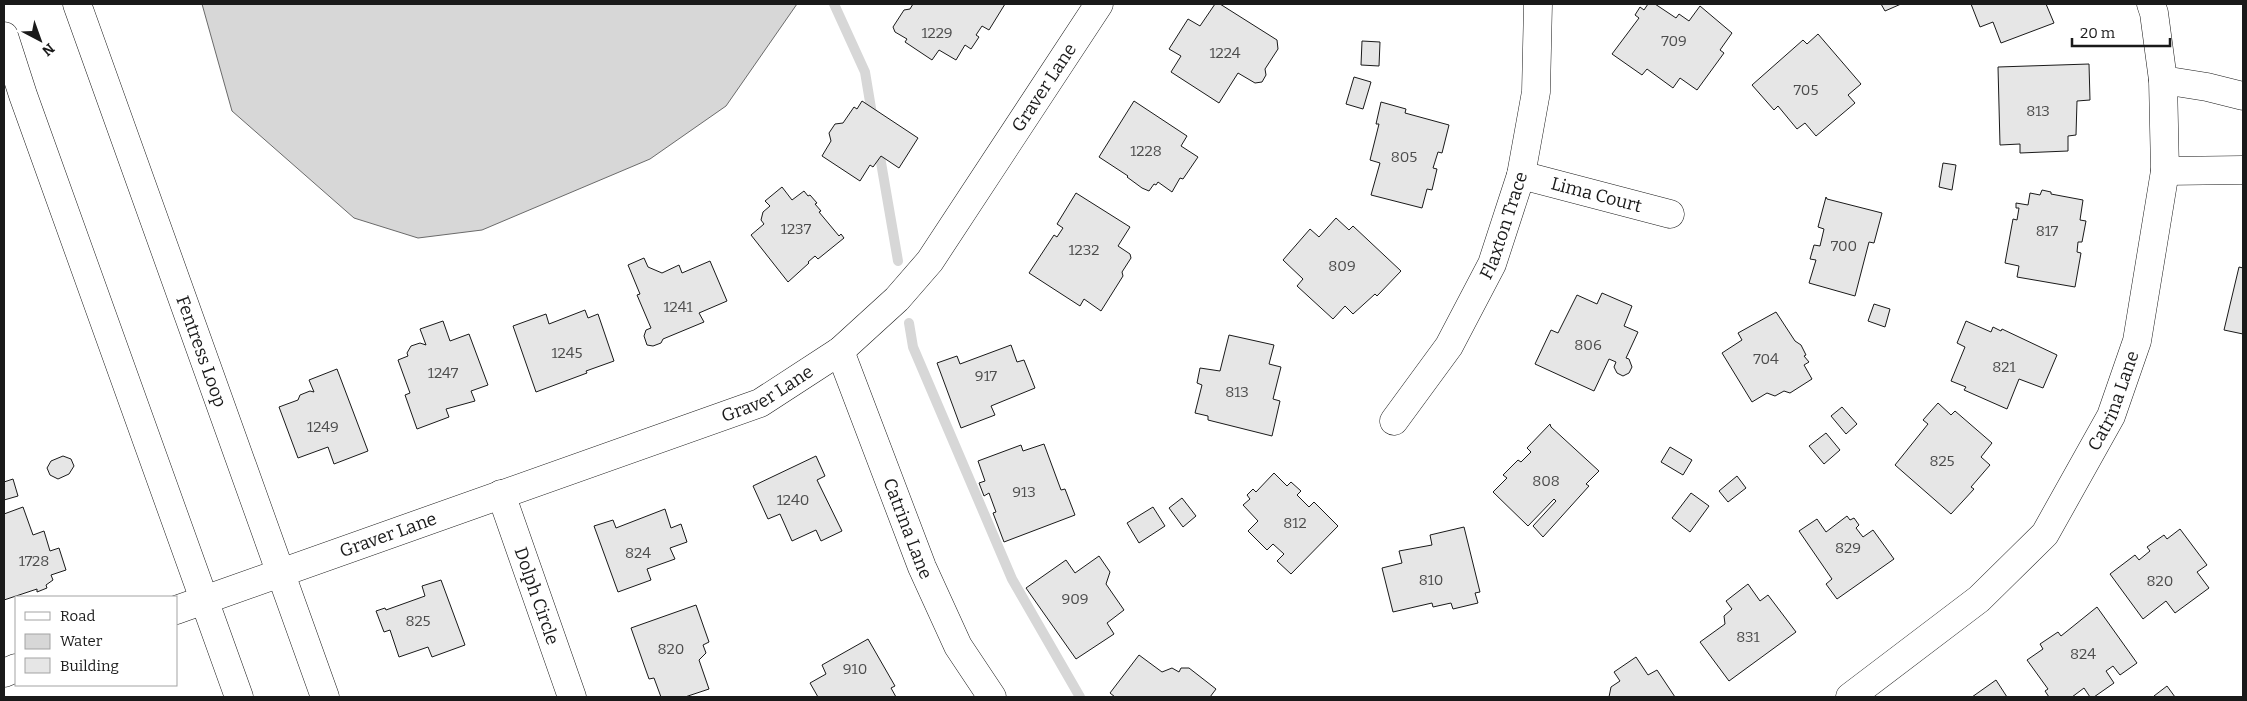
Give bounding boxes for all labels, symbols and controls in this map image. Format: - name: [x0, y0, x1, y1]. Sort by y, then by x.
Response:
- north arrow: [15, 15, 65, 65]
- scale bar: [2072, 15, 2170, 47]
- house number: 1229: [921, 24, 953, 42]
- text: 20 m: [2080, 24, 2116, 42]
- house number: 709: [1661, 32, 1687, 50]
- text: N: [38, 39, 58, 60]
- street label: Graver Lane: [1007, 39, 1081, 136]
- house number: 1224: [1209, 44, 1241, 62]
- house number: 705: [1794, 81, 1818, 99]
- house number: 813: [2026, 102, 2050, 120]
- house number: 1228: [1130, 142, 1162, 160]
- house number: 805: [1391, 148, 1417, 166]
- street label: Flaxton Trace: [1475, 169, 1532, 283]
- street label: Lima Court: [1549, 172, 1645, 217]
- house number: 1237: [781, 220, 812, 238]
- house number: 817: [2036, 222, 2059, 240]
- house number: 700: [1831, 237, 1857, 255]
- house number: 1232: [1069, 241, 1099, 259]
- house number: 809: [1328, 257, 1356, 275]
- street label: Fentress Loop: [171, 293, 231, 410]
- house number: 1241: [663, 298, 693, 316]
- house number: 806: [1574, 336, 1602, 354]
- house number: 1245: [551, 344, 583, 362]
- street label: Catrina Lane: [2083, 348, 2144, 455]
- house number: 704: [1753, 350, 1779, 368]
- house number: 821: [1992, 358, 2016, 376]
- street label: Graver Lane: [718, 360, 817, 427]
- house number: 1247: [428, 364, 459, 382]
- house number: 917: [975, 367, 998, 385]
- house number: 813: [1225, 383, 1249, 401]
- house number: 1249: [307, 418, 339, 436]
- house number: 825: [1929, 452, 1955, 470]
- house number: 808: [1532, 472, 1560, 490]
- street label: Catrina Lane: [878, 475, 937, 583]
- house number: 913: [1012, 483, 1036, 501]
- house number: 1240: [777, 491, 809, 509]
- street label: Graver Lane: [337, 508, 440, 562]
- house number: 812: [1283, 514, 1307, 532]
- house number: 829: [1835, 539, 1861, 557]
- street label: Dolph Circle: [509, 544, 564, 648]
- house number: 824: [625, 544, 651, 562]
- house number: 1728: [19, 552, 49, 570]
- house number: 810: [1419, 571, 1443, 589]
- house number: 820: [2147, 572, 2173, 590]
- house number: 909: [1061, 590, 1089, 608]
- legend: [15, 596, 178, 686]
- text: Road: [60, 607, 95, 625]
- house number: 825: [405, 612, 431, 630]
- house number: 831: [1736, 628, 1760, 646]
- text: Water: [60, 632, 103, 650]
- house number: 820: [658, 640, 684, 658]
- house number: 824: [2070, 645, 2096, 663]
- text: Building: [60, 657, 119, 675]
- house number: 910: [843, 660, 867, 678]

